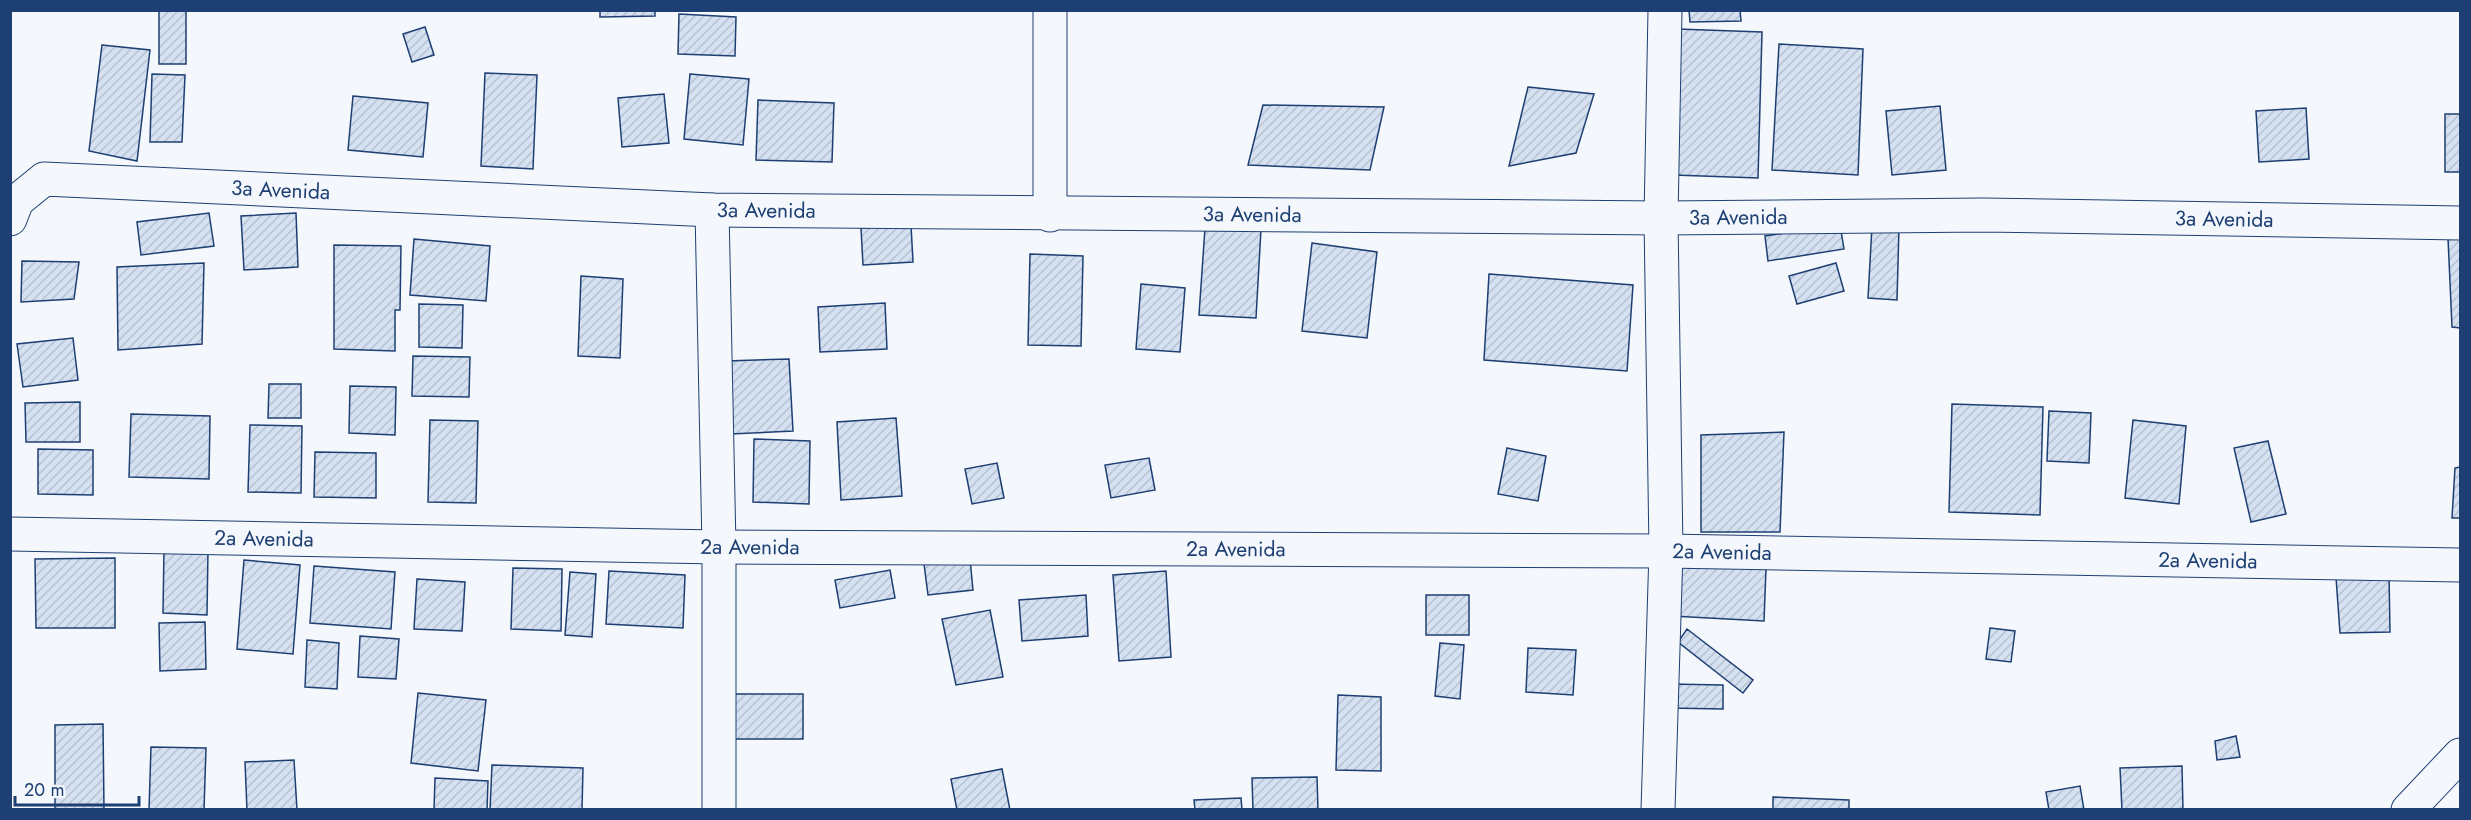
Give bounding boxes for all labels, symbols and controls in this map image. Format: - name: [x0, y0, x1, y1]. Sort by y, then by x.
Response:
- street label: 3a Avenida: [230, 173, 331, 207]
- street label: 3a Avenida: [716, 195, 816, 226]
- street label: 3a Avenida: [1202, 199, 1302, 230]
- street label: 3a Avenida: [1688, 202, 1788, 233]
- street label: 3a Avenida: [2174, 203, 2274, 235]
- street label: 2a Avenida: [214, 523, 314, 555]
- street label: 2a Avenida: [700, 532, 800, 562]
- street label: 2a Avenida: [1186, 534, 1286, 564]
- street label: 2a Avenida: [1672, 536, 1772, 568]
- street label: 2a Avenida: [2158, 545, 2258, 576]
- scale bar: [15, 769, 140, 807]
- text: 20 m: [24, 777, 64, 803]

